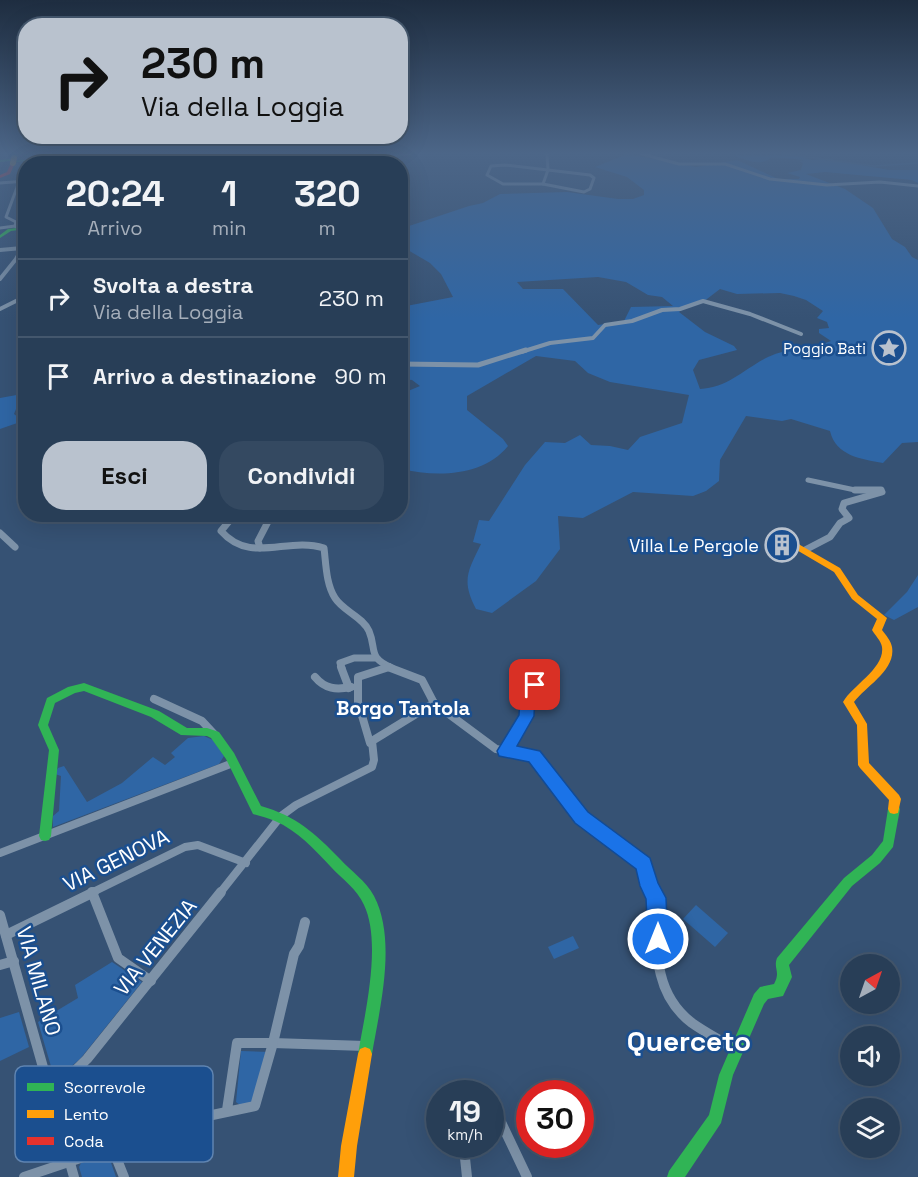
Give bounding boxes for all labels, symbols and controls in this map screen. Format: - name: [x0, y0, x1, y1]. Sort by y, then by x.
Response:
- text: 230 m: [141, 37, 265, 90]
- icon: right: [42, 42, 120, 120]
- text: Via della Loggia: [141, 89, 344, 124]
- text: 20:24: [65, 171, 165, 217]
- text: 1: [221, 171, 237, 217]
- text: 320: [294, 171, 361, 217]
- text: Arrivo: [87, 215, 143, 241]
- text: min: [212, 215, 246, 241]
- text: m: [319, 215, 336, 241]
- text: Svolta a destra: [93, 271, 253, 299]
- icon: right: [42, 282, 75, 315]
- text: 230 m: [319, 284, 384, 312]
- text: Via della Loggia: [93, 299, 243, 325]
- place icon: Poggio Bati: [871, 330, 907, 366]
- place label: Poggio Bati: [783, 339, 866, 358]
- icon: arrive: [42, 360, 75, 393]
- text: Arrivo a destinazione: [93, 362, 316, 390]
- text: 90 m: [334, 362, 387, 390]
- button: Esci: [42, 441, 207, 510]
- button: Condividi: [219, 441, 384, 510]
- building icon: Villa Le Pergole: [764, 527, 800, 563]
- place label: Villa Le Pergole: [629, 534, 759, 557]
- pin: [509, 659, 560, 710]
- icon: arrive: [518, 668, 551, 701]
- district label: Borgo Tantola: [336, 695, 470, 721]
- street label: VIA GENOVA: [58, 823, 174, 897]
- street label: VIA VENEZIA: [108, 893, 202, 1001]
- position arrow: [626, 907, 690, 971]
- street label: VIA MILANO: [11, 923, 67, 1039]
- north arrow: [840, 954, 900, 1014]
- map controls: [840, 954, 900, 1158]
- district label: Querceto: [627, 1023, 751, 1059]
- button: sound: [840, 1026, 900, 1086]
- legend: [15, 1066, 213, 1162]
- text: Scorrevole: [64, 1077, 146, 1098]
- speed limit sign: 30: [516, 1080, 594, 1158]
- text: 19: [449, 1092, 481, 1131]
- button: layers: [840, 1098, 900, 1158]
- text: Lento: [64, 1104, 109, 1125]
- text: km/h: [447, 1125, 483, 1144]
- text: Coda: [64, 1131, 104, 1152]

